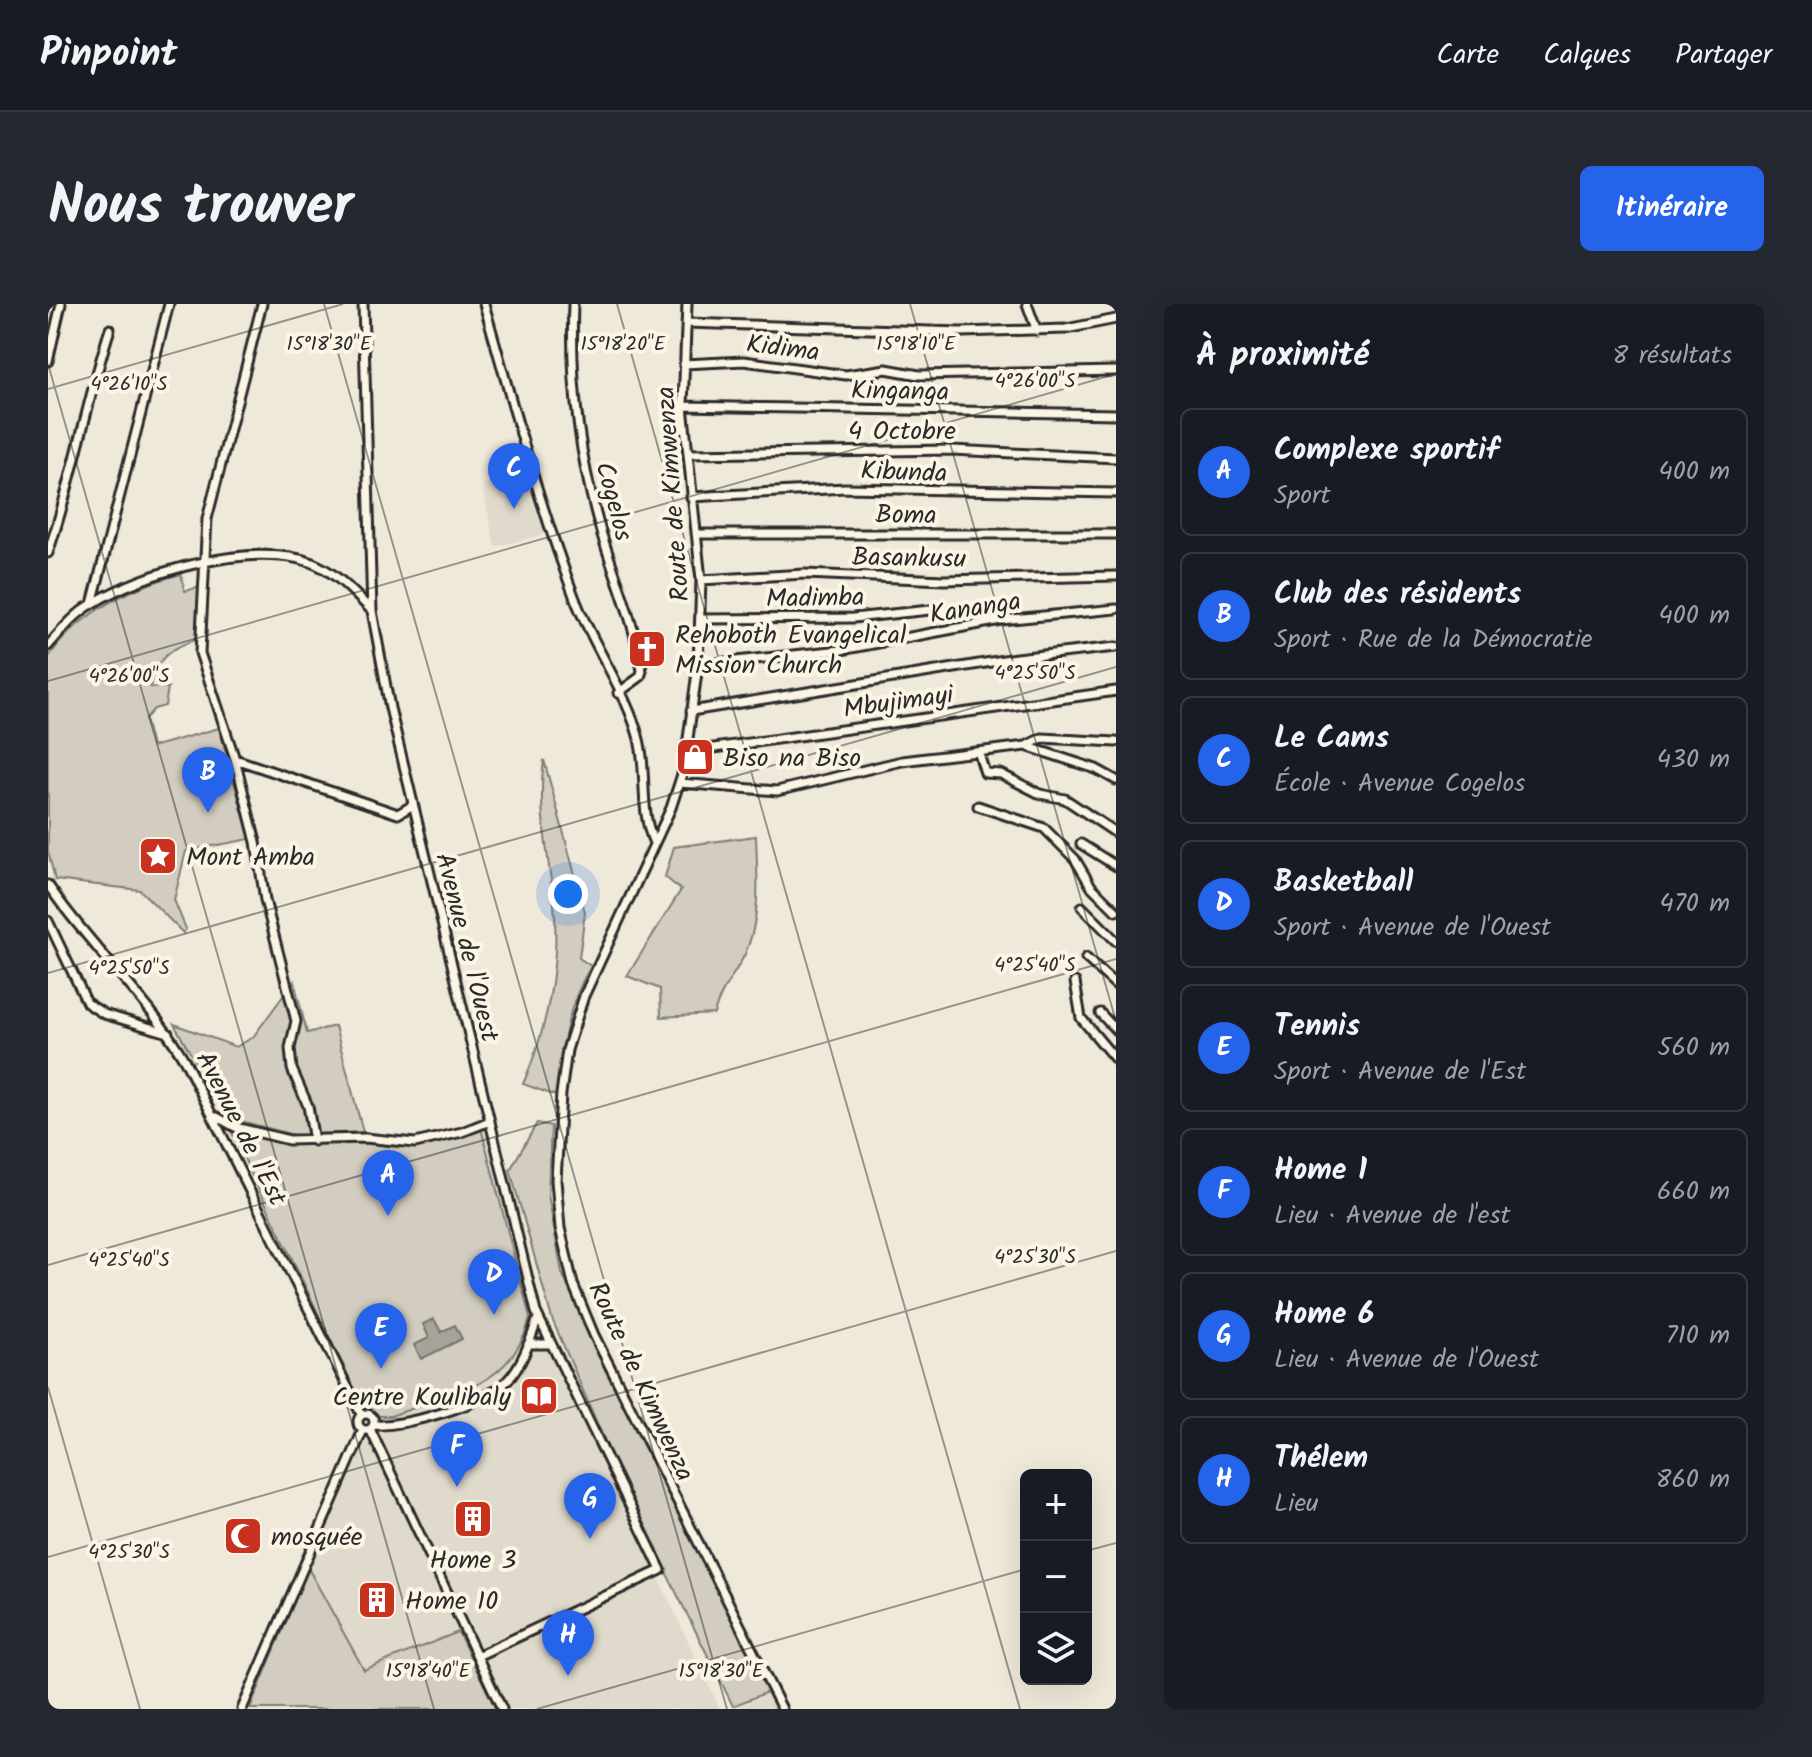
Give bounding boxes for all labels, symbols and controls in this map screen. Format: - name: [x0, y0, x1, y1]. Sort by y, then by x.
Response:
- text: Pinpoint: [40, 25, 178, 85]
- text: Carte: [1437, 33, 1499, 78]
- text: Calques: [1543, 33, 1631, 78]
- text: Partager: [1675, 33, 1772, 78]
- text: Nous trouver: [48, 163, 353, 253]
- button: Itinéraire: [1580, 166, 1764, 251]
- street label: Kidima: [744, 324, 822, 374]
- text: 15°18'30"E: [287, 329, 373, 361]
- text: 15°18'20"E: [581, 329, 667, 361]
- text: 15°18'10"E: [876, 329, 957, 361]
- text: À proximité: [1196, 329, 1369, 383]
- text: 8 résultats: [1613, 335, 1732, 377]
- text: 4°26'00"S: [995, 366, 1076, 398]
- text: 4°26'10"S: [91, 369, 168, 401]
- street label: Kinganga: [850, 370, 950, 414]
- street label: Route de Kimwenza: [646, 385, 702, 603]
- street label: 4 Octobre: [848, 411, 956, 453]
- text: Complexe sportif: [1274, 427, 1499, 475]
- pin: C: [488, 443, 540, 509]
- street label: Kibunda: [860, 450, 948, 495]
- text: A: [1216, 451, 1232, 493]
- text: 400 m: [1659, 451, 1730, 493]
- street label: Cogelos: [582, 457, 644, 546]
- text: Sport: [1274, 475, 1331, 517]
- street label: Boma: [875, 494, 937, 538]
- street label: Basankusu: [852, 537, 967, 581]
- text: Club des résidents: [1274, 571, 1521, 619]
- street label: Madimba: [765, 577, 865, 621]
- street label: Kananga: [927, 581, 1024, 637]
- text: B: [1216, 595, 1232, 637]
- text: 400 m: [1659, 595, 1730, 637]
- place label: Rehoboth Evangelical Mission Church: [675, 615, 906, 687]
- text: Sport · Rue de la Démocratie: [1274, 619, 1593, 661]
- church icon: Rehoboth Evangelical Mission Church: [626, 628, 668, 670]
- text: 4°25'50"S: [994, 658, 1076, 690]
- text: 4°26'00"S: [89, 661, 170, 693]
- street label: Mbujimayi: [841, 674, 958, 731]
- text: Le Cams: [1274, 715, 1389, 763]
- shop icon: Biso na Biso: [674, 736, 716, 778]
- place label: Biso na Biso: [723, 738, 861, 780]
- text: C: [1216, 739, 1232, 781]
- text: 430 m: [1657, 739, 1730, 781]
- pin: B: [182, 747, 234, 813]
- text: École · Avenue Cogelos: [1274, 763, 1525, 805]
- place icon: Mont Amba: [137, 835, 179, 877]
- place label: Mont Amba: [186, 837, 315, 879]
- street label: Avenue de l'Ouest: [422, 849, 510, 1047]
- text: Basketball: [1274, 859, 1413, 907]
- your location: [548, 874, 588, 914]
- text: D: [1215, 883, 1233, 925]
- text: 470 m: [1660, 883, 1730, 925]
- text: Sport · Avenue de l'Ouest: [1274, 907, 1551, 949]
- text: 4°25'40"S: [994, 950, 1076, 982]
- text: 4°25'50"S: [88, 953, 170, 985]
- text: Tennis: [1274, 1003, 1360, 1051]
- text: E: [1217, 1027, 1231, 1069]
- text: 560 m: [1657, 1027, 1730, 1069]
- street label: Avenue de l'Est: [183, 1044, 298, 1214]
- text: Sport · Avenue de l'Est: [1274, 1051, 1526, 1093]
- text: Home 1: [1274, 1147, 1367, 1195]
- pin: A: [362, 1150, 414, 1216]
- text: F: [1217, 1171, 1231, 1213]
- text: 660 m: [1657, 1171, 1730, 1213]
- text: Lieu · Avenue de l'est: [1274, 1195, 1511, 1237]
- text: 4°25'30"S: [994, 1242, 1076, 1274]
- text: 4°25'40"S: [88, 1245, 170, 1277]
- pin: D: [468, 1249, 520, 1315]
- street label: Route de Kimwenza: [576, 1275, 705, 1488]
- text: Home 6: [1274, 1291, 1374, 1339]
- pin: E: [355, 1303, 407, 1369]
- text: G: [1216, 1315, 1232, 1357]
- text: 710 m: [1666, 1315, 1730, 1357]
- text: Lieu · Avenue de l'Ouest: [1274, 1339, 1539, 1381]
- library icon: Centre Koulibaly: [518, 1375, 560, 1417]
- place label: Centre Koulibaly: [332, 1377, 512, 1419]
- pin: F: [431, 1421, 483, 1487]
- text: Thélem: [1274, 1435, 1368, 1483]
- text: H: [1216, 1459, 1232, 1501]
- text: 860 m: [1656, 1459, 1730, 1501]
- map controls: [1020, 1469, 1092, 1685]
- button: +: [1020, 1469, 1092, 1541]
- pin: G: [564, 1473, 616, 1539]
- text: Lieu: [1274, 1483, 1319, 1525]
- building icon: Home 3: [452, 1498, 494, 1540]
- mosque icon: mosquée: [222, 1515, 264, 1557]
- place label: mosquée: [271, 1517, 363, 1559]
- text: 4°25'30"S: [88, 1537, 170, 1569]
- place label: Home 3: [430, 1540, 516, 1582]
- button: −: [1020, 1541, 1092, 1613]
- building icon: Home 10: [356, 1579, 398, 1621]
- place label: Home 10: [405, 1581, 498, 1623]
- pin: H: [542, 1610, 594, 1676]
- button: layers: [1020, 1613, 1092, 1685]
- text: 15°18'40"E: [386, 1656, 471, 1688]
- text: 15°18'30"E: [679, 1656, 765, 1688]

